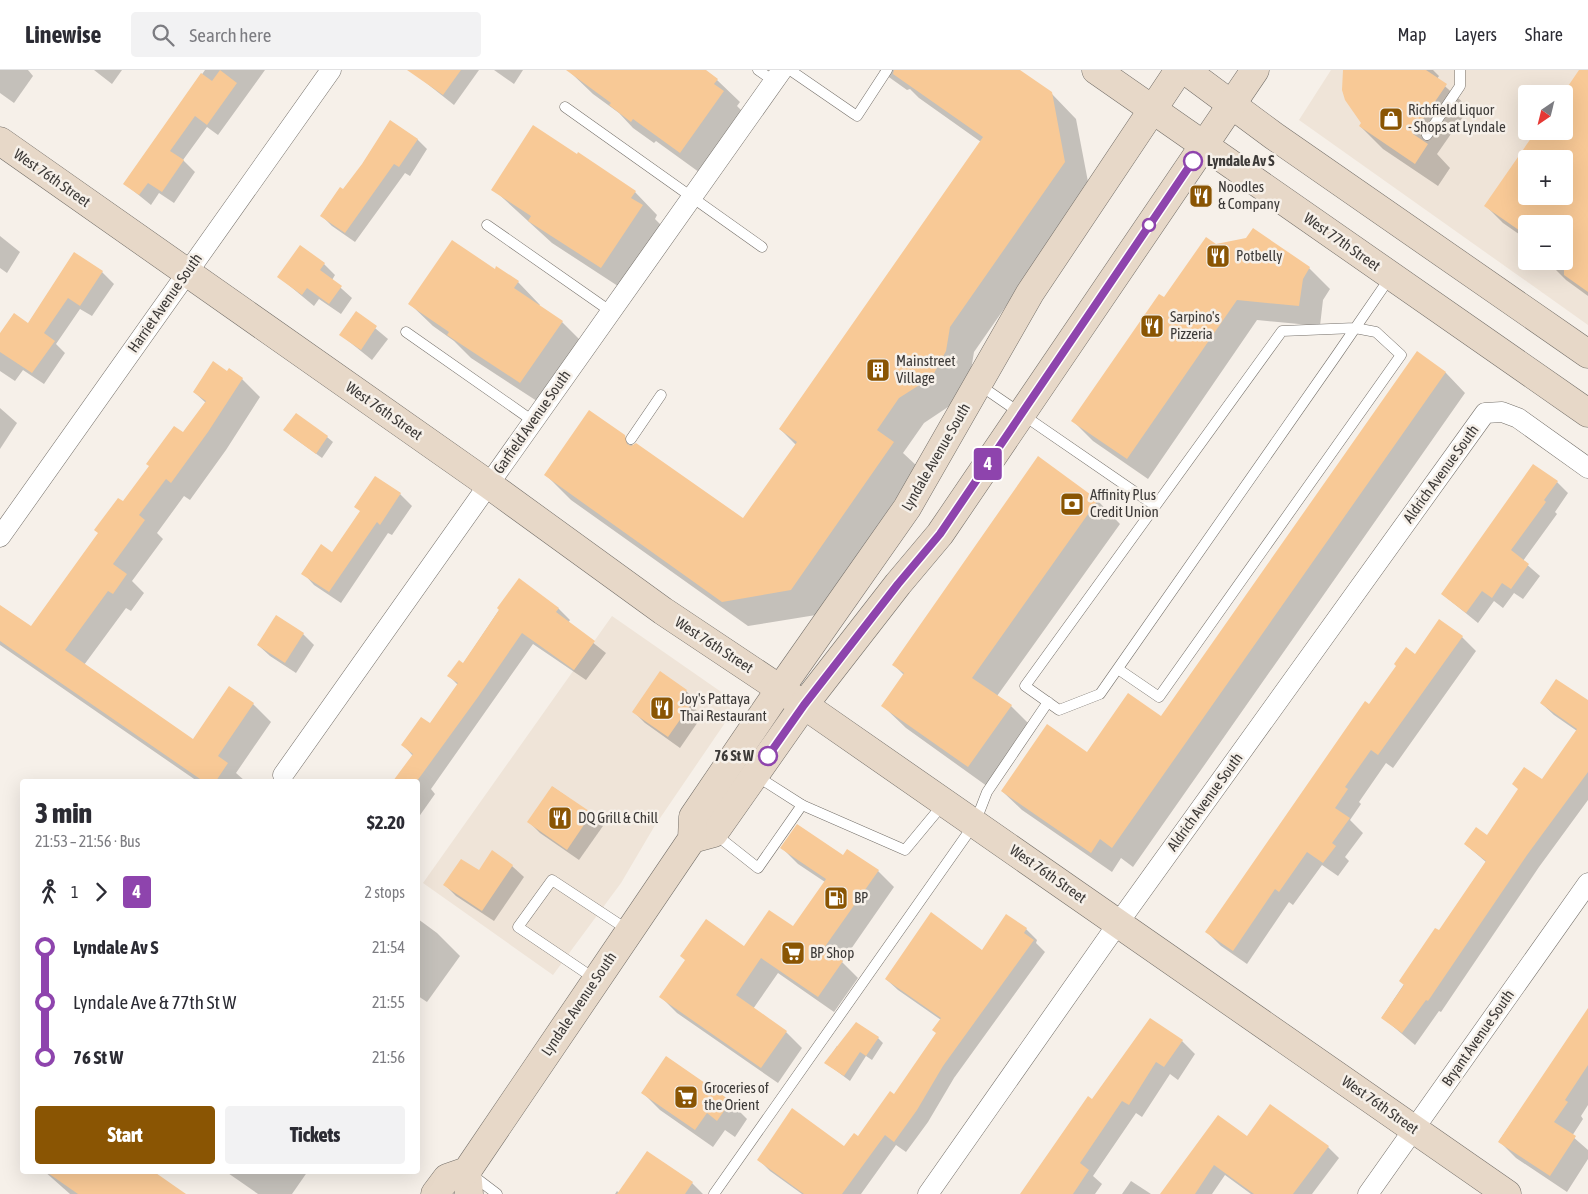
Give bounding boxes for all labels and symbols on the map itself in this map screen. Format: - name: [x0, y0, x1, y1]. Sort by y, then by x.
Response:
- north arrow: [1518, 85, 1572, 140]
- place label: Richfield Liquor - Shops at Lyndale: [1408, 101, 1506, 135]
- shop icon: Richfield Liquor - Shops at Lyndale: [1378, 106, 1404, 132]
- street label: West 76th Street: [11, 145, 94, 210]
- marker: Lyndale Av S: [1183, 151, 1203, 171]
- place label: Lyndale Av S: [1207, 152, 1275, 169]
- place label: Noodles & Company: [1218, 178, 1280, 212]
- restaurant icon: Noodles & Company: [1188, 183, 1214, 209]
- street label: West 77th Street: [1301, 209, 1384, 274]
- unlabelled marker: [1142, 218, 1156, 232]
- restaurant icon: Potbelly: [1205, 243, 1231, 269]
- place label: Potbelly: [1236, 247, 1282, 264]
- street label: Harriet Avenue South: [124, 250, 205, 355]
- place label: Sarpino's Pizzeria: [1170, 308, 1220, 342]
- restaurant icon: Sarpino's Pizzeria: [1139, 313, 1165, 339]
- place label: Mainstreet Village: [896, 352, 956, 386]
- building icon: Mainstreet Village: [865, 357, 891, 383]
- street label: Garfield Avenue South: [490, 367, 574, 477]
- street label: West 76th Street: [343, 378, 426, 443]
- street label: Lyndale Avenue South: [898, 400, 973, 514]
- street label: Aldrich Avenue South: [1399, 421, 1482, 526]
- line badge: 4: [972, 448, 1004, 480]
- place label: Affinity Plus Credit Union: [1090, 486, 1159, 520]
- bank icon: Affinity Plus Credit Union: [1059, 491, 1085, 517]
- street label: West 76th Street: [672, 613, 756, 676]
- place label: Joy's Pattaya Thai Restaurant: [680, 690, 767, 724]
- restaurant icon: Joy's Pattaya Thai Restaurant: [649, 695, 675, 721]
- marker: 76 St W: [758, 746, 778, 766]
- place label: 76 St W: [714, 747, 754, 764]
- street label: Aldrich Avenue South: [1163, 749, 1246, 854]
- restaurant icon: DQ Grill & Chill: [547, 805, 573, 831]
- place label: DQ Grill & Chill: [578, 809, 658, 826]
- street label: West 76th Street: [1007, 841, 1090, 906]
- fuel station icon: BP: [823, 885, 849, 911]
- place label: BP: [854, 889, 868, 906]
- supermarket icon: BP Shop: [780, 940, 806, 966]
- place label: BP Shop: [810, 944, 854, 961]
- street label: Lyndale Avenue South: [538, 949, 620, 1059]
- street label: Bryant Avenue South: [1438, 986, 1517, 1089]
- street label: West 76th Street: [1339, 1072, 1422, 1137]
- place label: Groceries of the Orient: [704, 1079, 769, 1113]
- supermarket icon: Groceries of the Orient: [673, 1084, 699, 1110]

